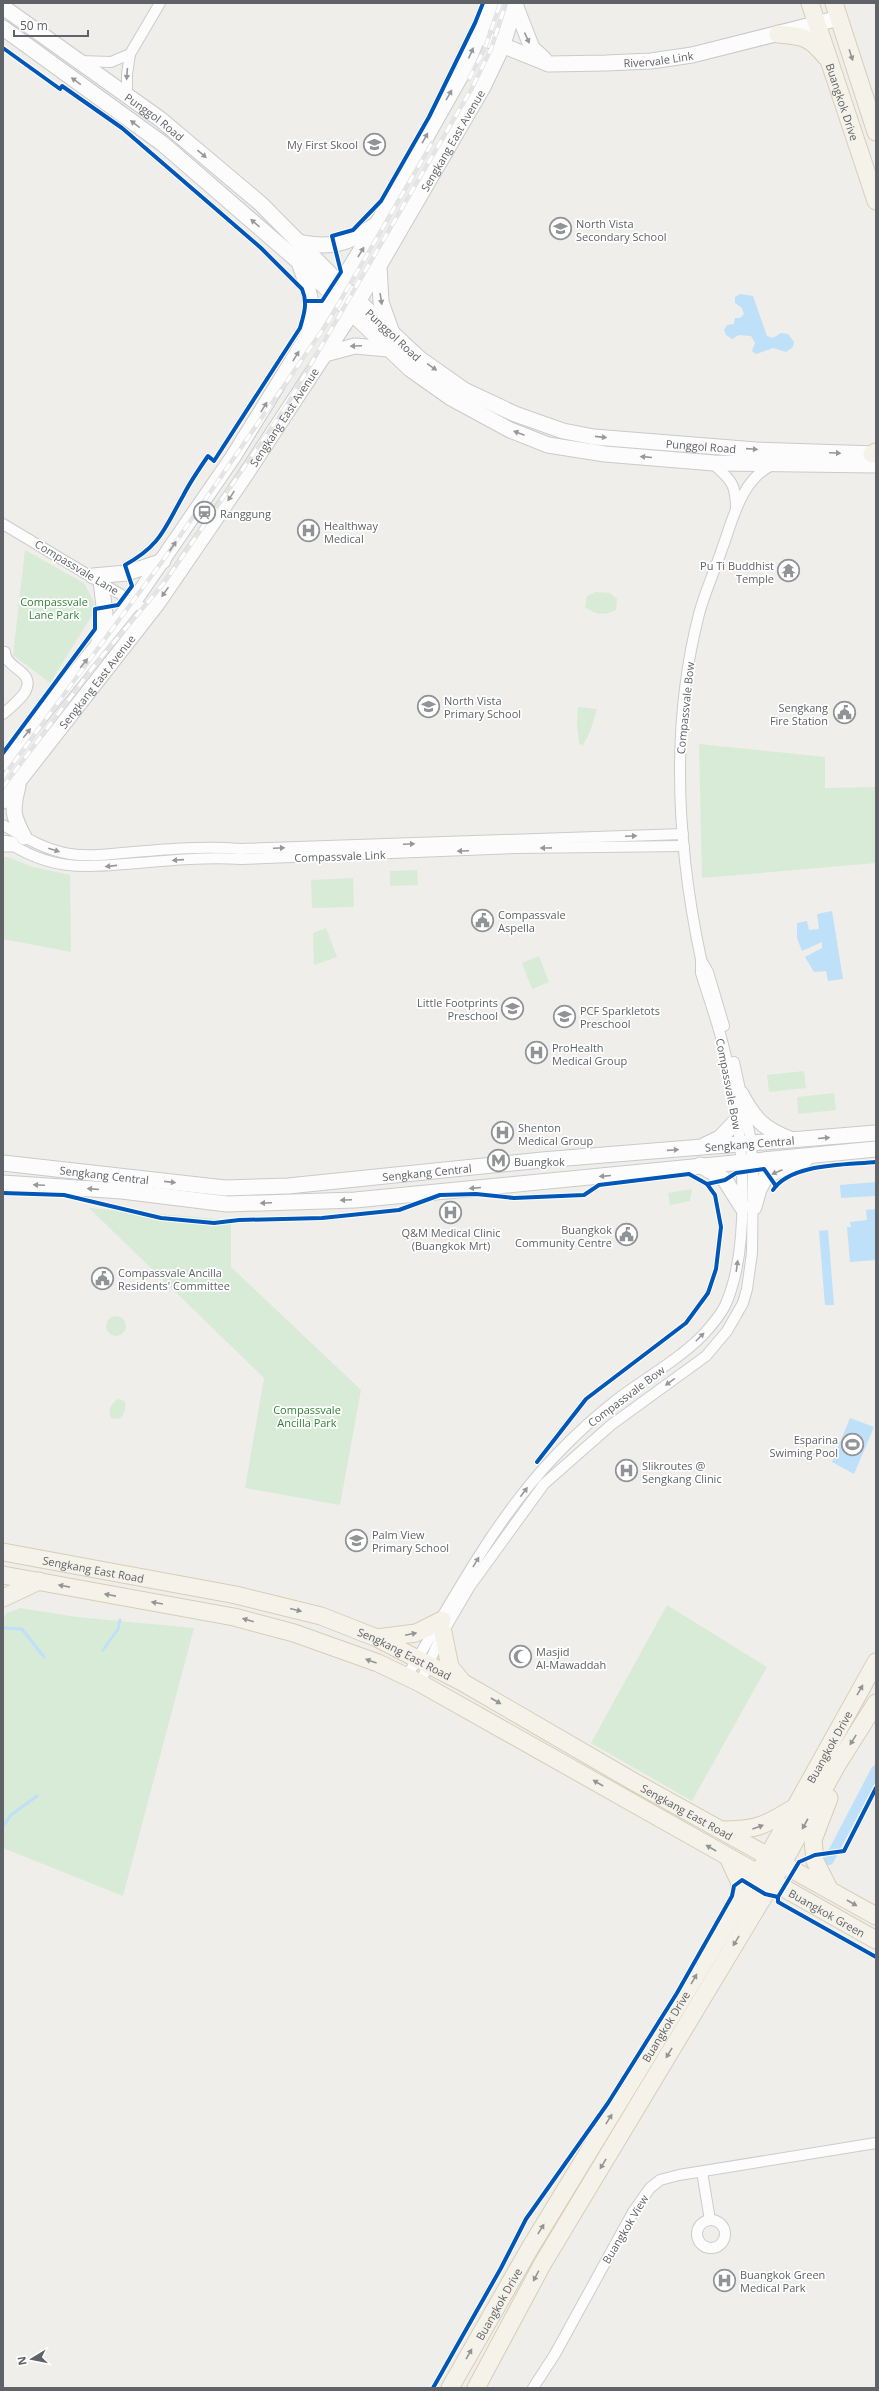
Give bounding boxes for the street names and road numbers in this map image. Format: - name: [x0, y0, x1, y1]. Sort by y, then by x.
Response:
- street label: Rivervale Link: [623, 47, 695, 70]
- street label: Buangkok Drive: [823, 61, 863, 142]
- street label: Sengkang East Avenue: [417, 87, 487, 194]
- street label: Punggol Road: [122, 89, 187, 144]
- street label: Punggol Road: [363, 305, 425, 364]
- street label: Sengkang East Avenue: [246, 365, 321, 469]
- street label: Punggol Road: [665, 435, 737, 456]
- street label: Compassvale Lane: [32, 536, 122, 598]
- street label: Sengkang East Avenue: [55, 631, 138, 731]
- street label: Compassvale Bow: [673, 661, 697, 755]
- street label: Compassvale Link: [294, 847, 386, 865]
- street label: Compassvale Bow: [713, 1037, 745, 1131]
- street label: Sengkang Central: [704, 1132, 795, 1154]
- street label: Sengkang Central: [381, 1160, 472, 1184]
- street label: Sengkang Central: [59, 1162, 150, 1187]
- street label: Compassvale Bow: [584, 1362, 668, 1430]
- street label: Sengkang East Road: [41, 1552, 145, 1585]
- street label: Sengkang East Road: [355, 1624, 454, 1683]
- street label: Buangkok Drive: [803, 1708, 855, 1786]
- street label: Sengkang East Road: [638, 1780, 736, 1843]
- street label: Buangkok Green: [786, 1885, 868, 1940]
- street label: Buangkok Drive: [638, 1988, 693, 2065]
- street label: Buangkok View: [599, 2191, 652, 2266]
- street label: Buangkok Drive: [472, 2265, 525, 2343]

